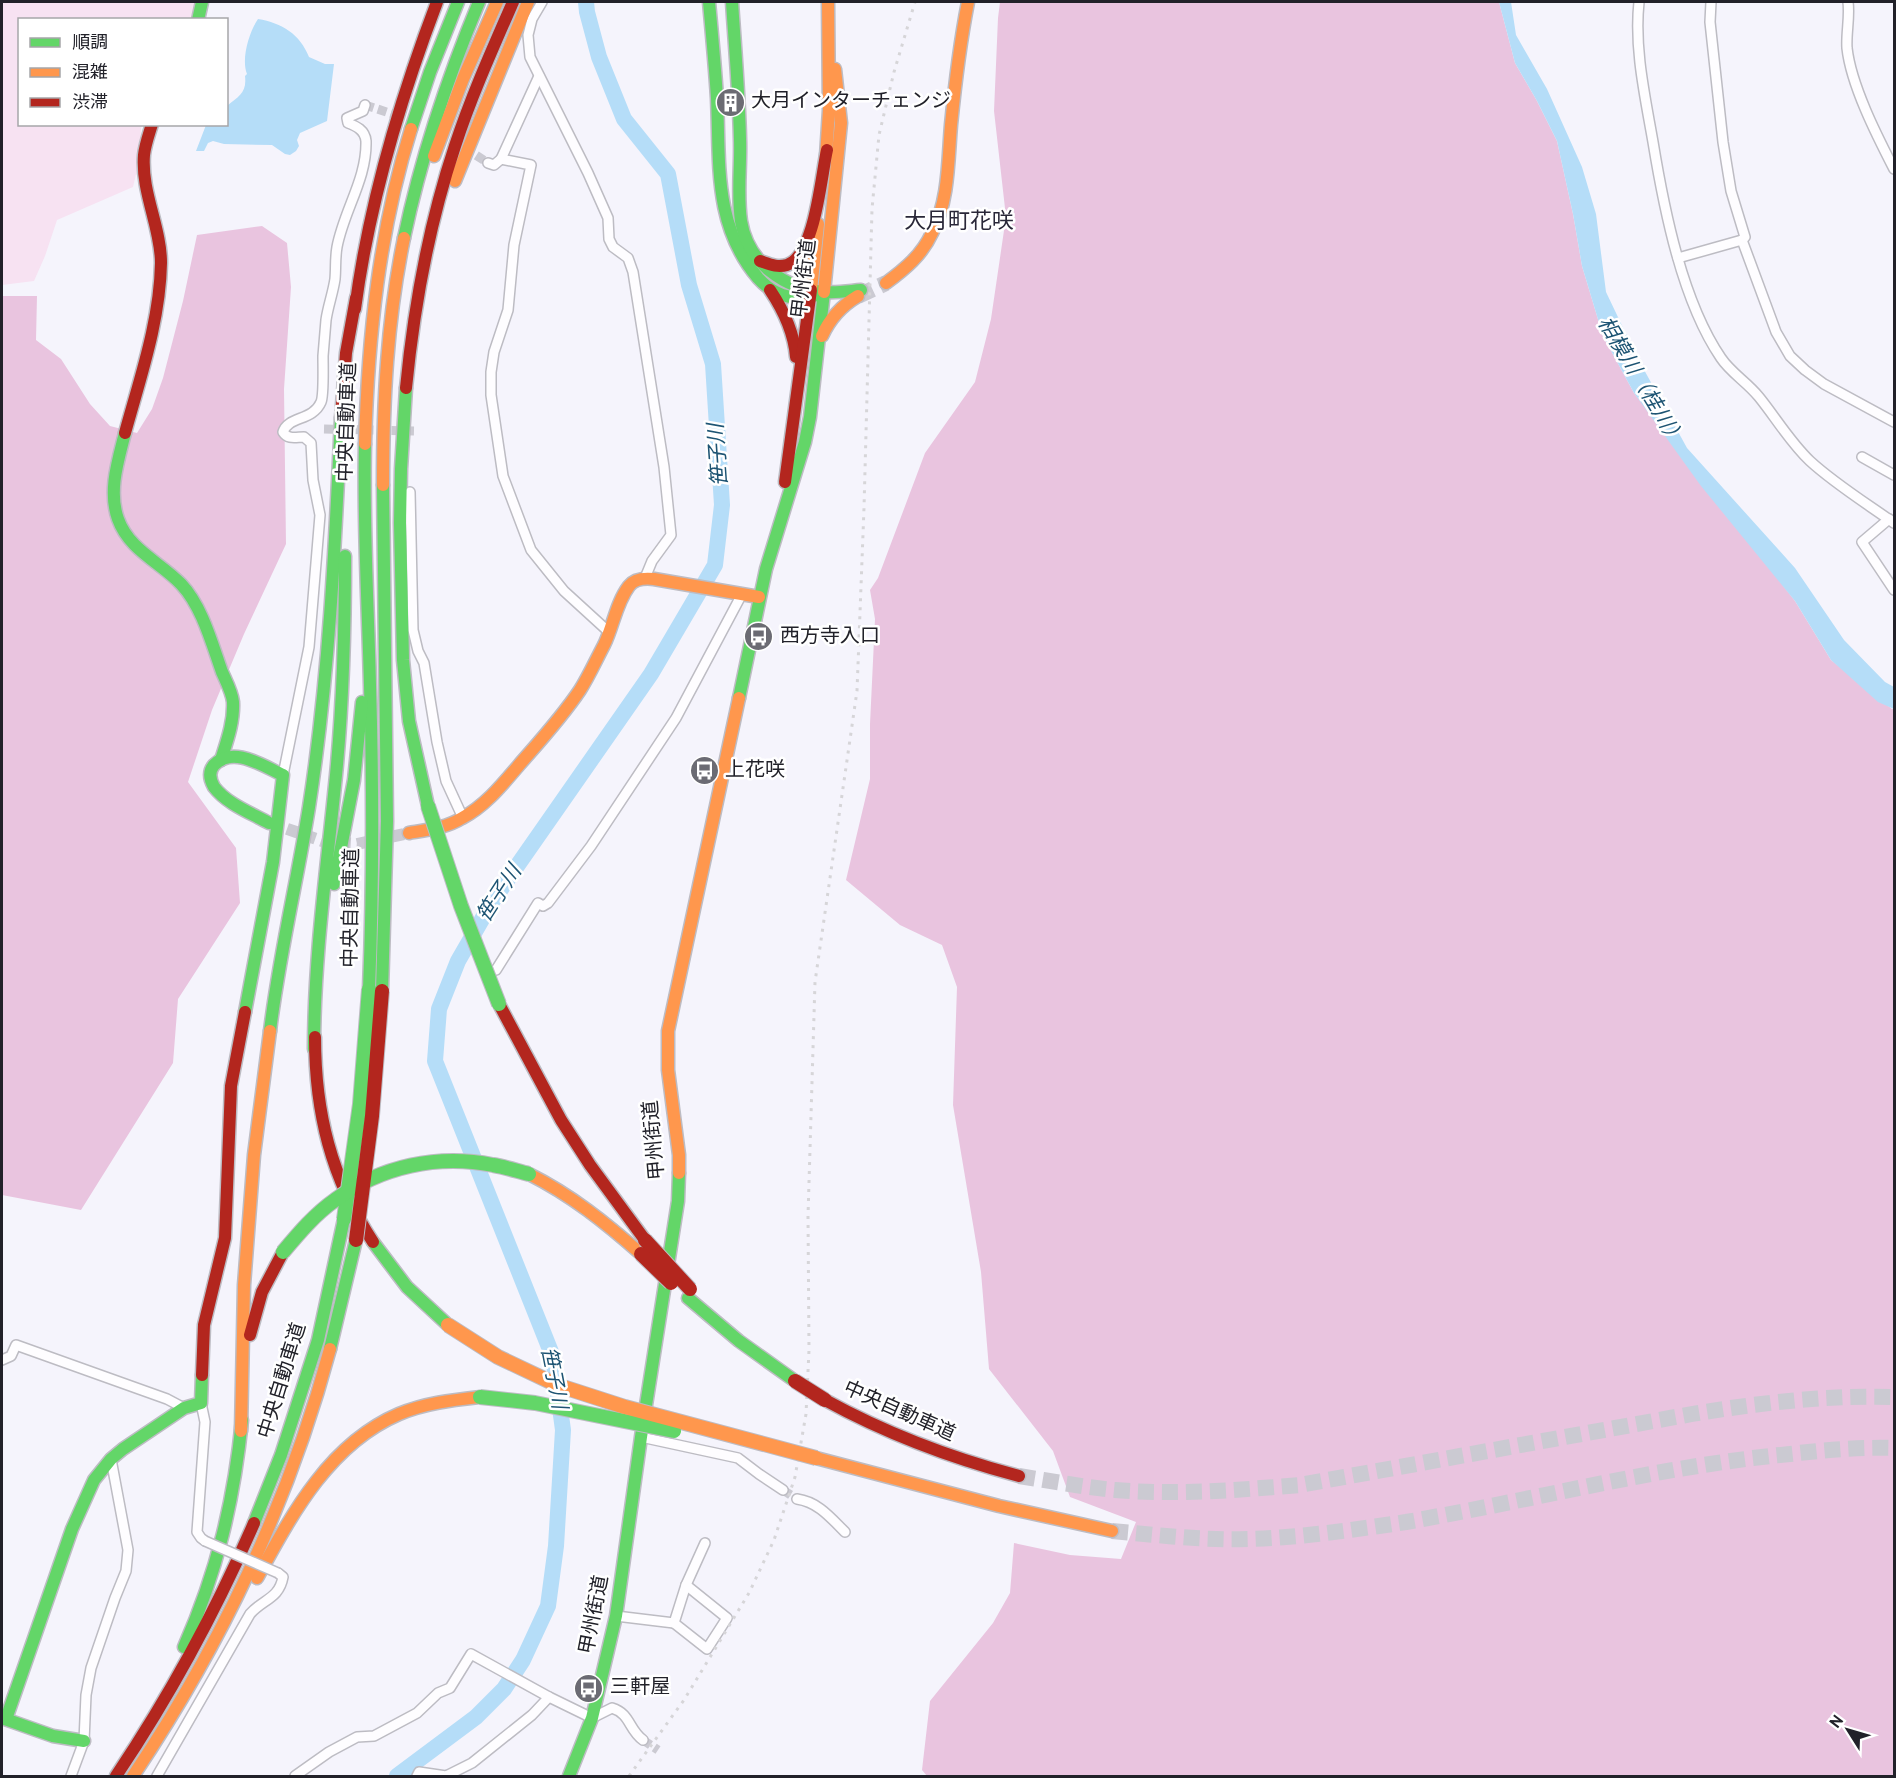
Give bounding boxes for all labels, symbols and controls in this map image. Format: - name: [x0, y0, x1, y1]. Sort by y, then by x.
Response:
- legend: [18, 18, 228, 126]
- text: 順調: [72, 32, 108, 55]
- text: 混雑: [72, 62, 108, 85]
- building icon: 大月インターチェンジ: [714, 86, 746, 118]
- place label: 大月インターチェンジ: [751, 89, 951, 115]
- text: 渋滞: [72, 92, 108, 115]
- district label: 大月町花咲: [904, 209, 1014, 236]
- street label: 甲州街道: [787, 238, 823, 320]
- water label: 相模川（桂川）: [1591, 312, 1689, 452]
- street label: 中央自動車道: [333, 362, 363, 482]
- water label: 笹子川: [703, 421, 735, 487]
- bus stop icon: 西方寺入口: [743, 621, 775, 653]
- place label: 西方寺入口: [780, 624, 880, 650]
- bus stop icon: 上花咲: [688, 755, 720, 787]
- place label: 上花咲: [725, 758, 785, 784]
- street label: 中央自動車道: [338, 848, 366, 968]
- water label: 笹子川: [472, 859, 530, 928]
- street label: 甲州街道: [639, 1099, 671, 1181]
- street label: 中央自動車道: [253, 1320, 313, 1442]
- water label: 笹子川: [534, 1345, 573, 1413]
- street label: 中央自動車道: [839, 1376, 959, 1448]
- street label: 甲州街道: [575, 1573, 615, 1657]
- bus stop icon: 三軒屋: [573, 1672, 605, 1704]
- place label: 三軒屋: [610, 1675, 670, 1701]
- north arrow: [1818, 1700, 1878, 1760]
- text: N: [1826, 1712, 1849, 1733]

